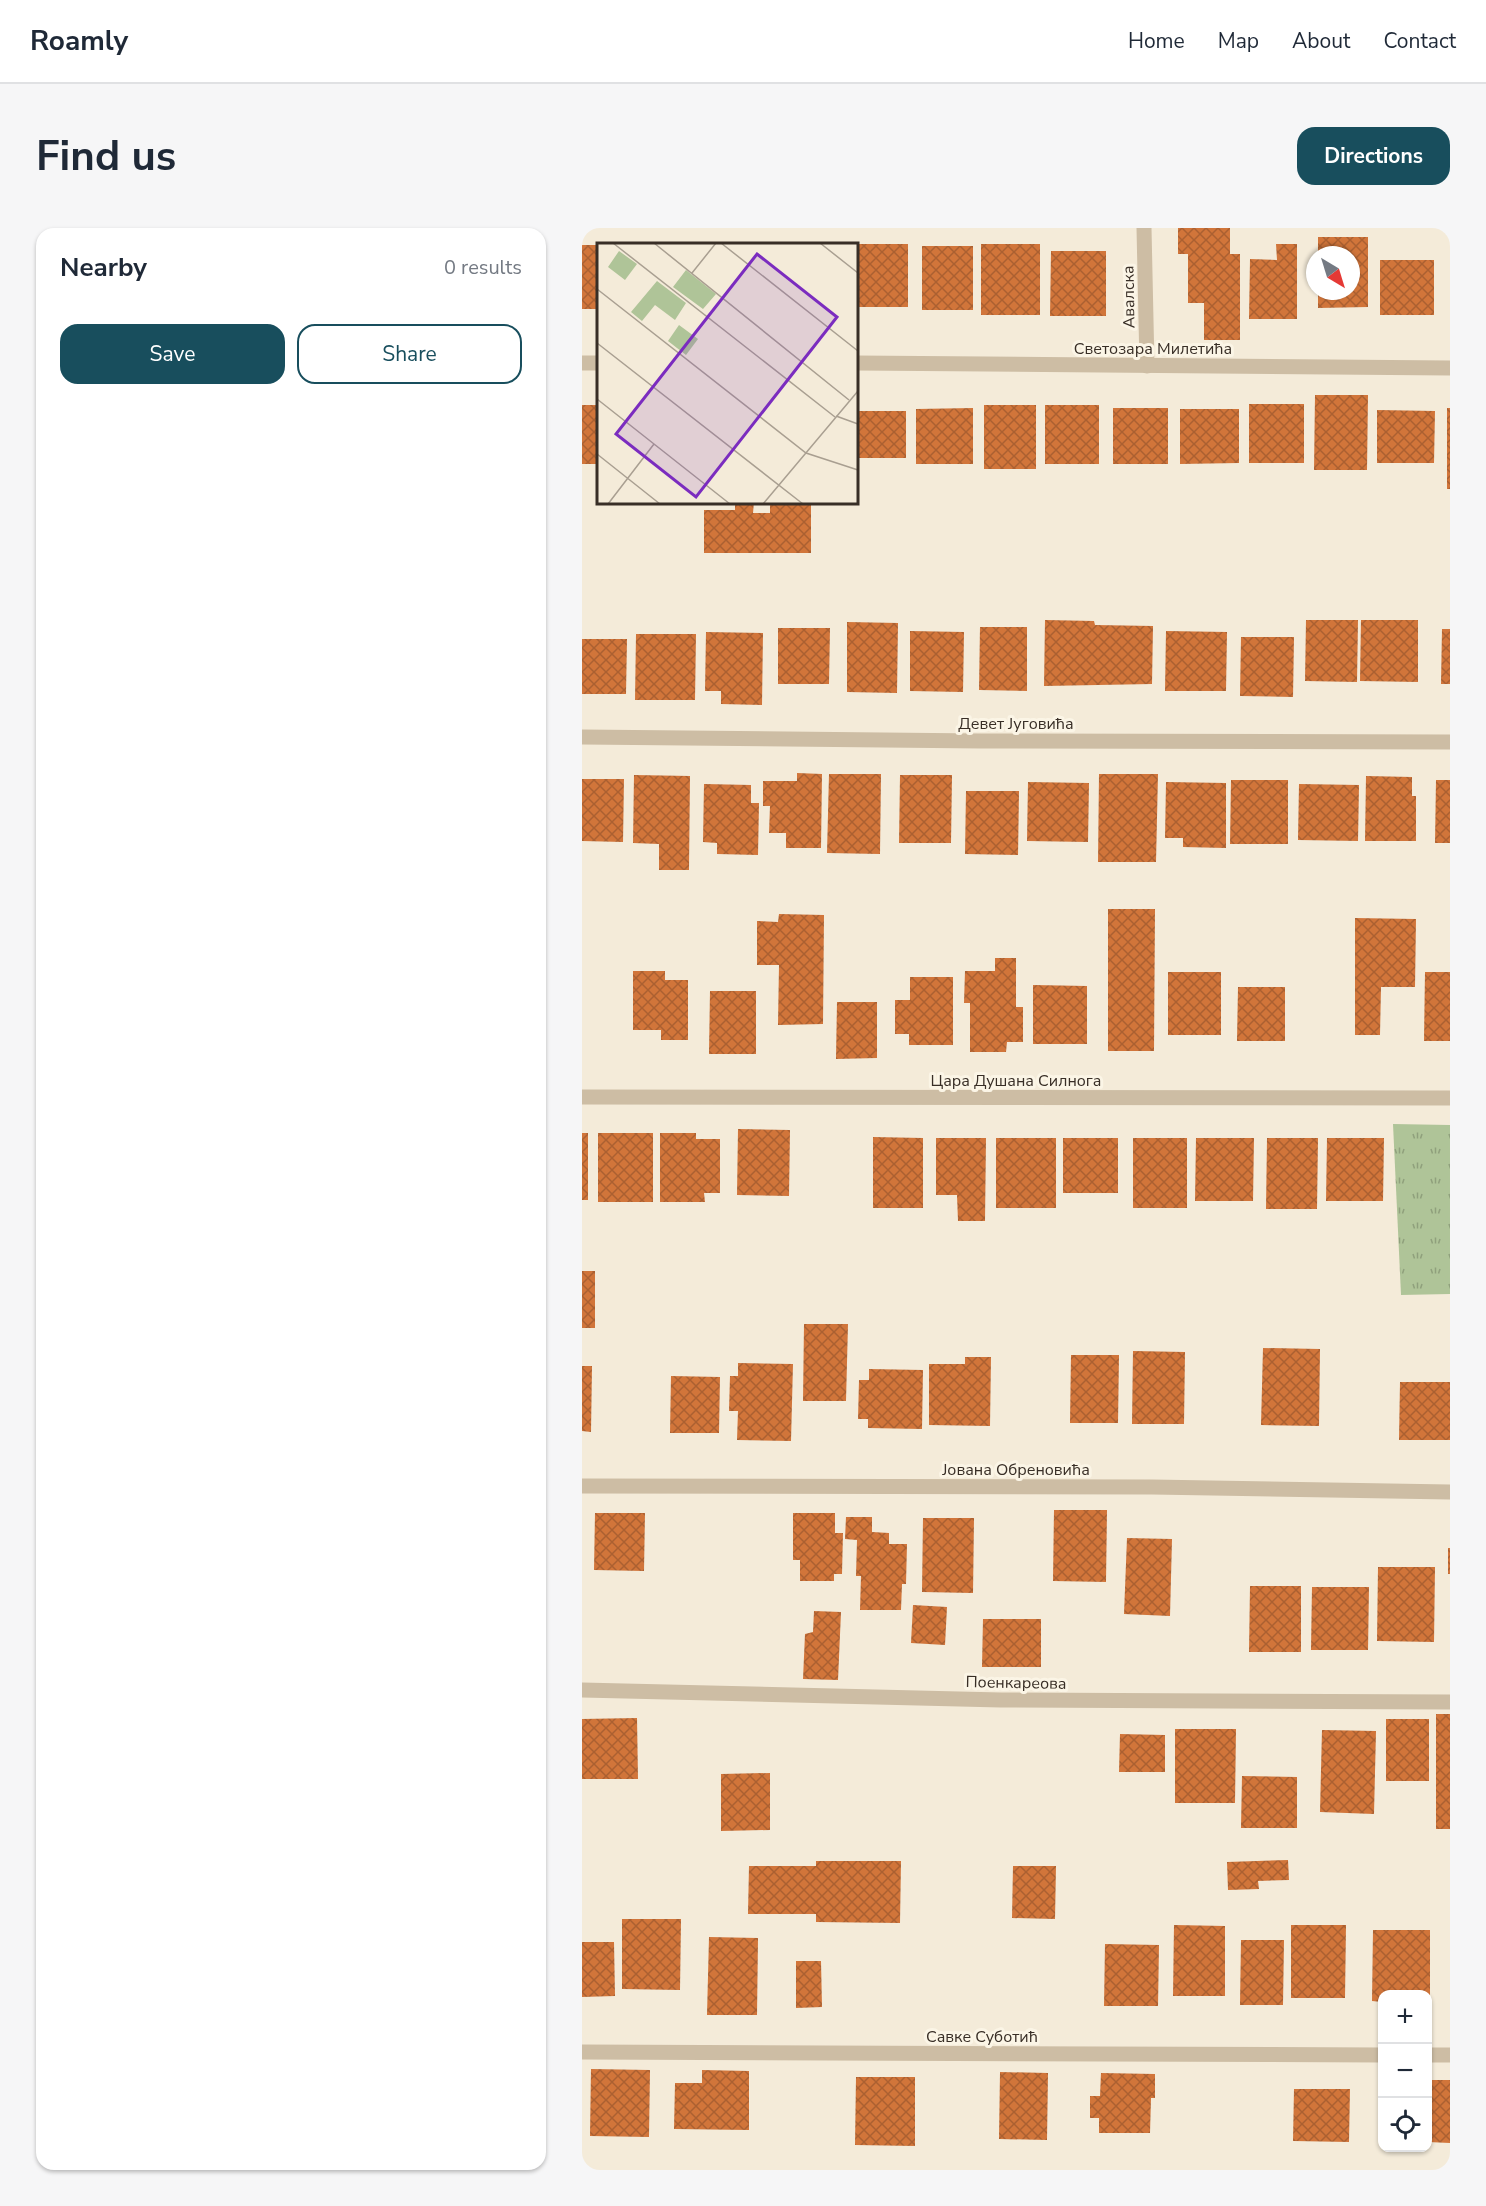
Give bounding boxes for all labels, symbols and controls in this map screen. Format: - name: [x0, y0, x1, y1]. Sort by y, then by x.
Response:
- text: Roamly: [30, 22, 128, 60]
- text: Home: [1128, 27, 1185, 55]
- text: Map: [1218, 27, 1259, 55]
- text: About: [1292, 27, 1350, 55]
- text: Contact: [1383, 27, 1456, 55]
- button: Directions: [1297, 127, 1450, 185]
- text: Find us: [36, 128, 176, 185]
- inset map: [597, 243, 858, 504]
- north arrow: [1306, 246, 1360, 300]
- text: Nearby: [60, 250, 147, 285]
- text: 0 results: [444, 254, 522, 281]
- street label: Авалска: [1117, 265, 1141, 329]
- button: Save: [60, 324, 285, 384]
- button: Share: [297, 324, 522, 384]
- street label: Светозара Милетића: [1074, 338, 1232, 360]
- street label: Девет Југовића: [958, 713, 1074, 735]
- street label: Цара Душана Силнога: [931, 1070, 1101, 1092]
- street label: Јована Обреновића: [941, 1459, 1090, 1481]
- street label: Поенкареова: [965, 1671, 1067, 1695]
- map controls: [1378, 1990, 1432, 2152]
- button: +: [1378, 1990, 1432, 2044]
- street label: Савке Суботић: [926, 2026, 1038, 2048]
- button: −: [1378, 2044, 1432, 2098]
- button: locate: [1378, 2098, 1432, 2152]

